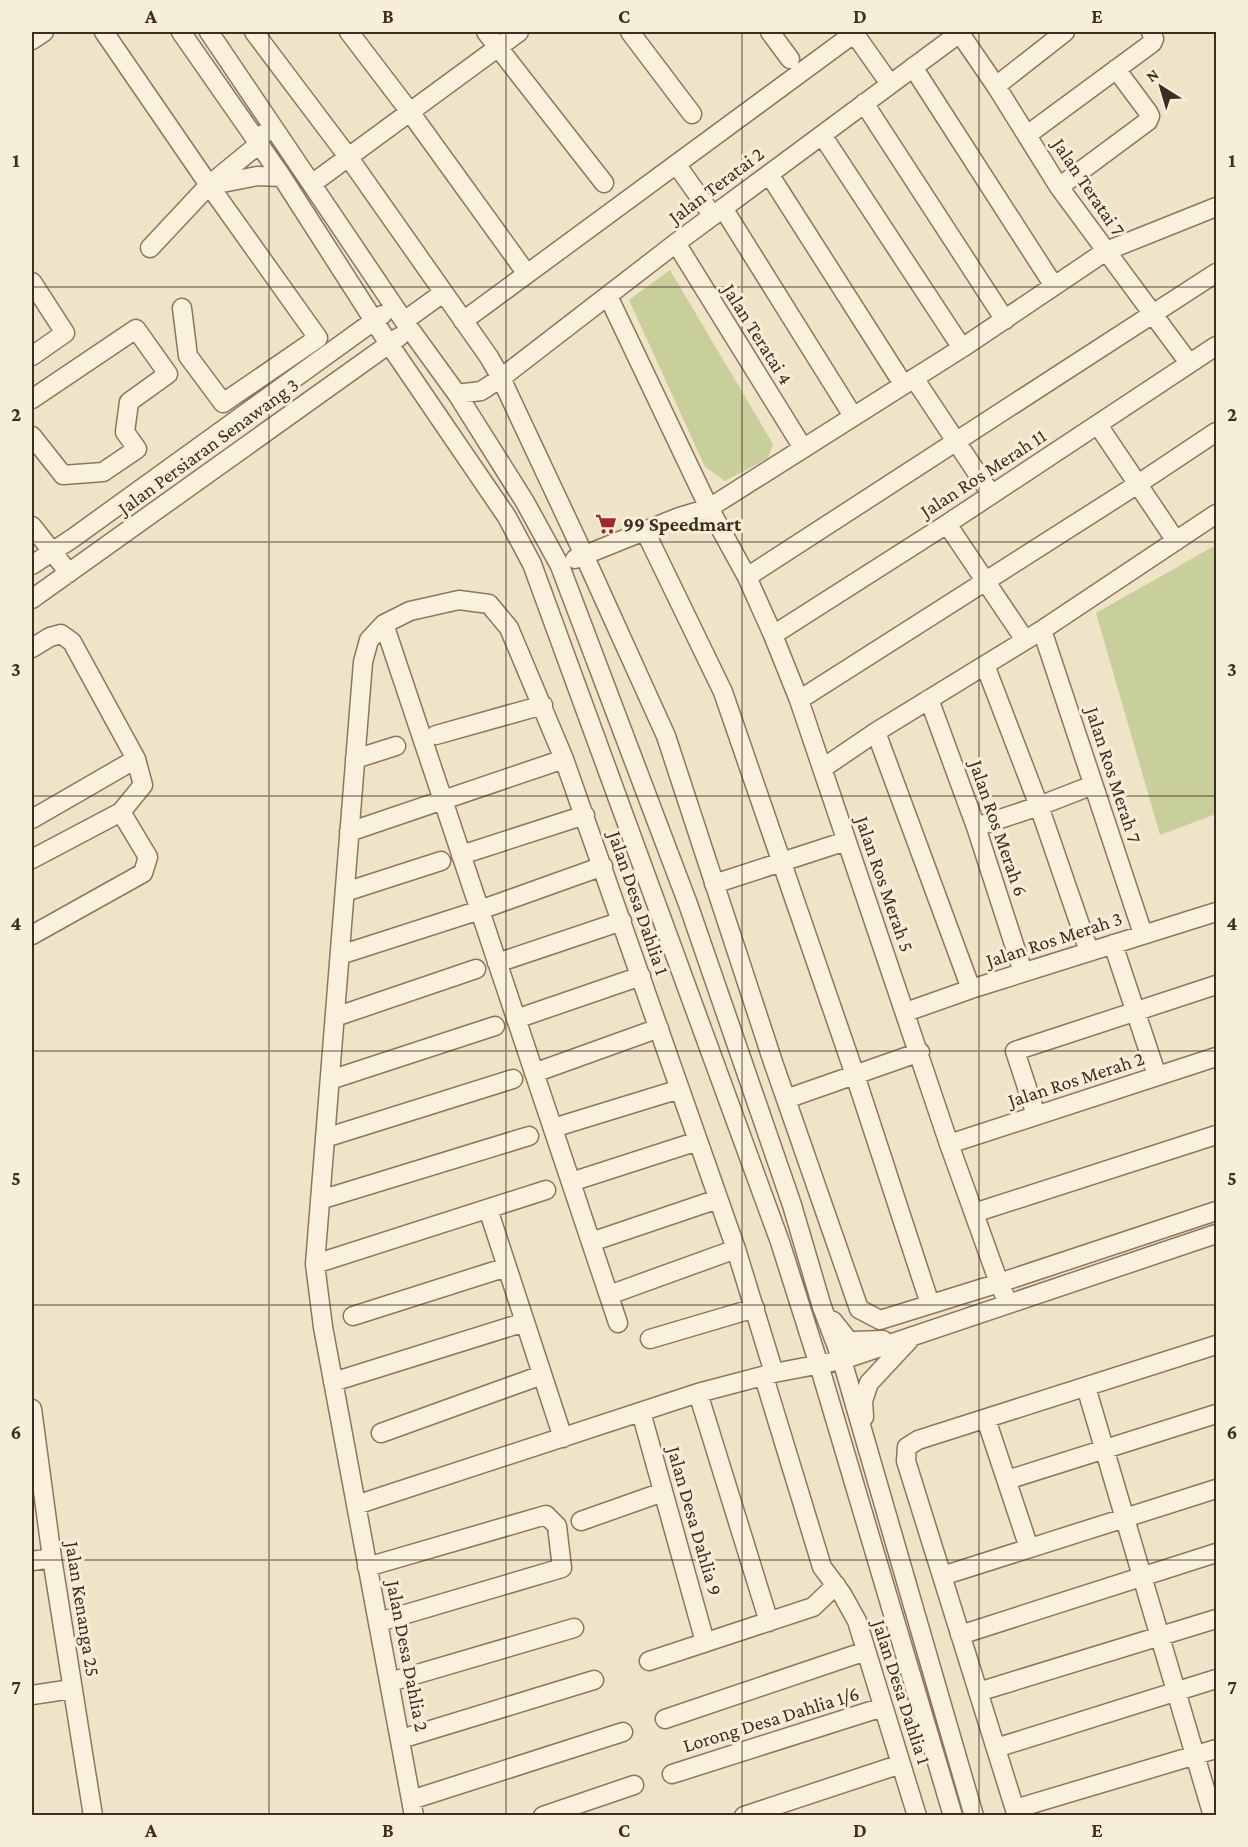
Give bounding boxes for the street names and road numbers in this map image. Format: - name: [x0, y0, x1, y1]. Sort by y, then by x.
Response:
- street label: Jalan Teratai 7: [1046, 132, 1130, 241]
- street label: Jalan Teratai 2: [663, 142, 768, 230]
- street label: Jalan Teratai 4: [717, 278, 798, 389]
- street label: Jalan Persiaran Senawang 3: [112, 373, 303, 521]
- street label: Jalan Ros Merah 11: [914, 424, 1051, 524]
- street label: Jalan Ros Merah 7: [1080, 702, 1146, 846]
- street label: Jalan Ros Merah 6: [964, 755, 1033, 899]
- street label: Jalan Ros Merah 5: [850, 811, 918, 955]
- street label: Jalan Desa Dahlia 1: [602, 826, 674, 978]
- street label: Jalan Ros Merah 3: [981, 907, 1125, 973]
- street label: Jalan Ros Merah 2: [1003, 1047, 1147, 1113]
- street label: Jalan Desa Dahlia 9: [662, 1442, 727, 1598]
- street label: Jalan Kenanga 25: [60, 1538, 105, 1678]
- street label: Jalan Desa Dahlia 2: [381, 1577, 433, 1734]
- street label: Jalan Desa Dahlia 1: [867, 1615, 936, 1767]
- street label: Lorong Desa Dahlia 1/6: [680, 1682, 862, 1757]

